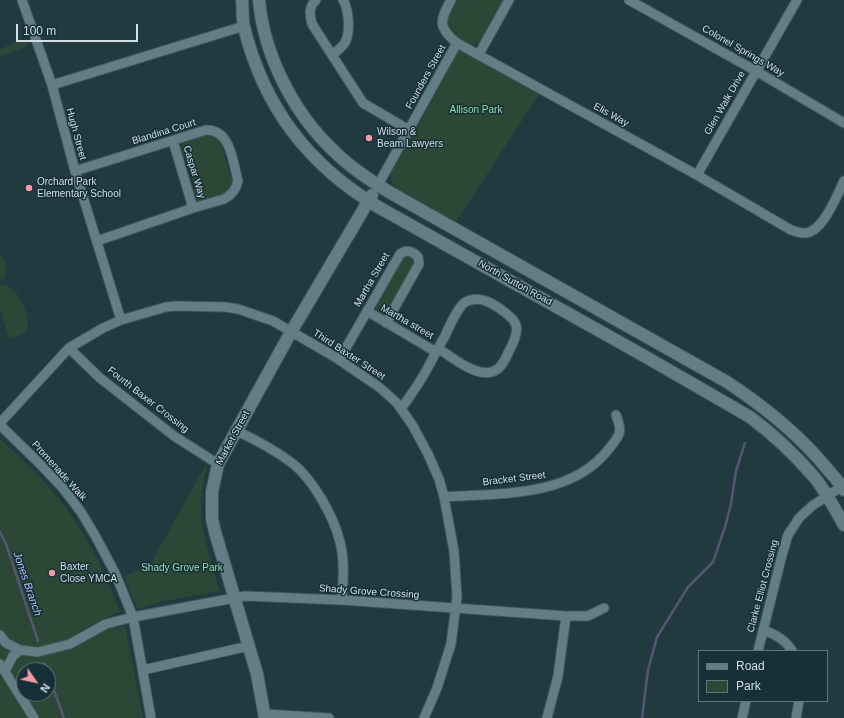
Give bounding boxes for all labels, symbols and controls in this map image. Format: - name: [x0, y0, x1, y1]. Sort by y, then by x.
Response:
- scale bar: [18, 16, 140, 42]
- street label: Colonel Springs Way: [700, 23, 786, 79]
- text: 100 m: [23, 24, 56, 38]
- street label: Founders Street: [403, 43, 449, 111]
- street label: Glen Walk Drive: [702, 69, 748, 137]
- street label: Elis Way: [591, 100, 631, 130]
- park label: Allison Park: [450, 104, 502, 116]
- street label: Hugh Street: [63, 107, 89, 161]
- street label: Blandina Court: [131, 117, 197, 147]
- place label: Wilson & Beam Lawyers: [377, 126, 443, 150]
- marker: Wilson & Beam Lawyers: [364, 133, 374, 143]
- street label: Caspar Way: [180, 144, 208, 200]
- place label: Orchard Park Elementary School: [37, 176, 121, 200]
- marker: Orchard Park Elementary School: [24, 183, 34, 193]
- street label: Martha Street: [352, 251, 392, 309]
- street label: North Sutton Road: [476, 258, 554, 308]
- street label: Martha street: [378, 302, 436, 342]
- street label: Third Baxter Street: [311, 327, 387, 383]
- street label: Fourth Baxer Crossing: [105, 364, 191, 436]
- street label: Market Street: [214, 409, 252, 467]
- street label: Promenade Walk: [29, 439, 89, 503]
- street label: Bracket Street: [482, 469, 546, 489]
- street label: Clarke Elliot Crossing: [745, 538, 781, 634]
- water label: Jones Branch: [10, 550, 44, 618]
- place label: Baxter Close YMCA: [60, 561, 117, 584]
- park label: Shady Grove Park: [141, 562, 223, 574]
- marker: Baxter Close YMCA: [47, 568, 57, 578]
- street label: Shady Grove Crossing: [318, 583, 420, 601]
- legend: [698, 650, 828, 702]
- text: Road: [736, 659, 765, 673]
- north arrow: [16, 662, 56, 702]
- text: Park: [736, 679, 761, 693]
- text: N: [38, 681, 52, 695]

